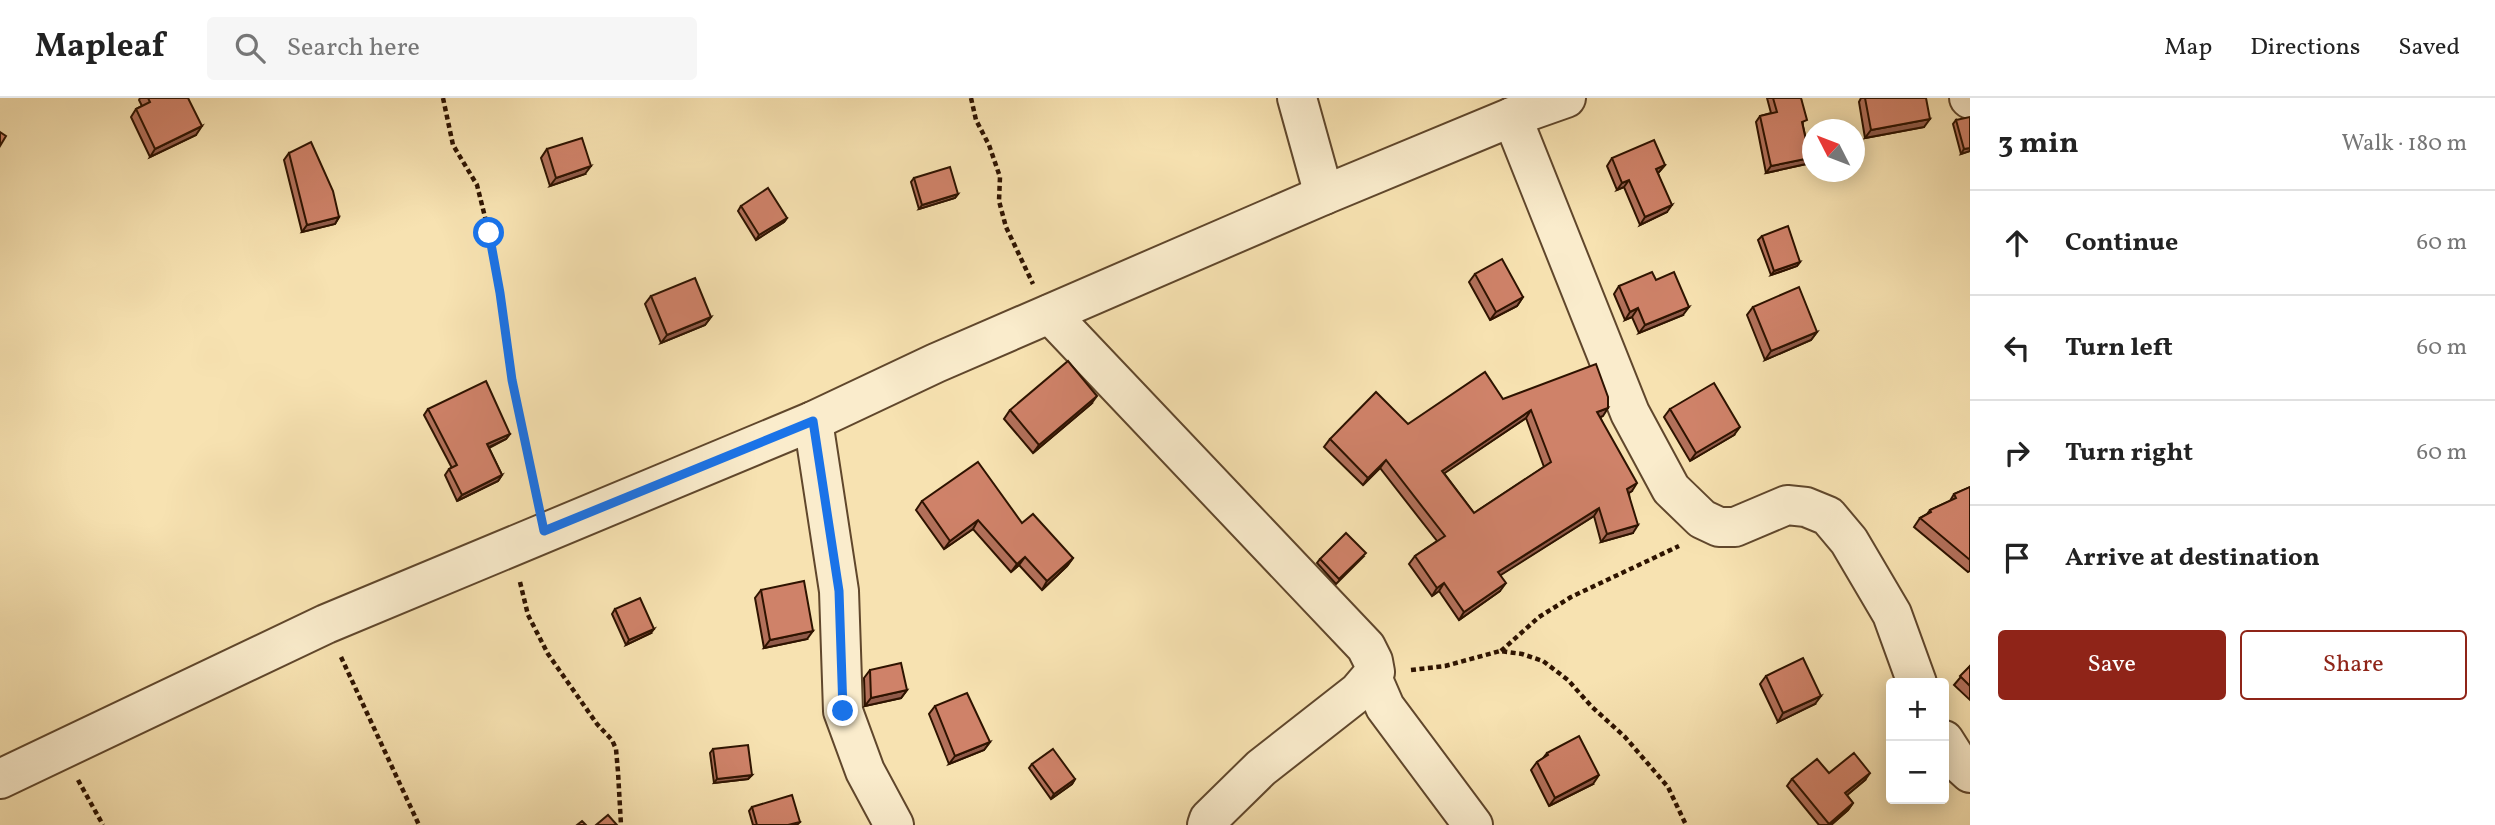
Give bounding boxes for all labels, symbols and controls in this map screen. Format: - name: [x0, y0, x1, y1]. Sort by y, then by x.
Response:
- search box: [207, 17, 697, 80]
- text: Mapleaf: [35, 25, 165, 71]
- icon: search: [231, 29, 269, 67]
- text: Search here: [287, 30, 420, 66]
- text: Map: [2164, 31, 2212, 65]
- text: Directions: [2250, 31, 2360, 65]
- text: Saved: [2398, 31, 2460, 65]
- north arrow: [1802, 119, 1865, 182]
- text: 3 min: [1998, 123, 2079, 165]
- text: Walk · 180 m: [2342, 128, 2467, 160]
- route start: [473, 217, 504, 248]
- icon: ahead: [1998, 224, 2036, 262]
- text: Continue: [2065, 225, 2178, 261]
- text: 60 m: [2417, 227, 2467, 259]
- icon: left: [1998, 329, 2036, 367]
- text: Turn left: [2065, 330, 2173, 366]
- text: 60 m: [2417, 332, 2467, 364]
- icon: right: [1998, 434, 2036, 472]
- text: Turn right: [2065, 435, 2193, 471]
- text: 60 m: [2417, 437, 2467, 469]
- icon: arrive: [1998, 539, 2036, 577]
- text: Arrive at destination: [2065, 540, 2320, 576]
- button: Save: [1998, 630, 2226, 700]
- button: Share: [2240, 630, 2467, 700]
- map controls: [1886, 678, 1949, 804]
- button: +: [1886, 678, 1949, 741]
- route end: [827, 695, 858, 726]
- button: −: [1886, 741, 1949, 804]

